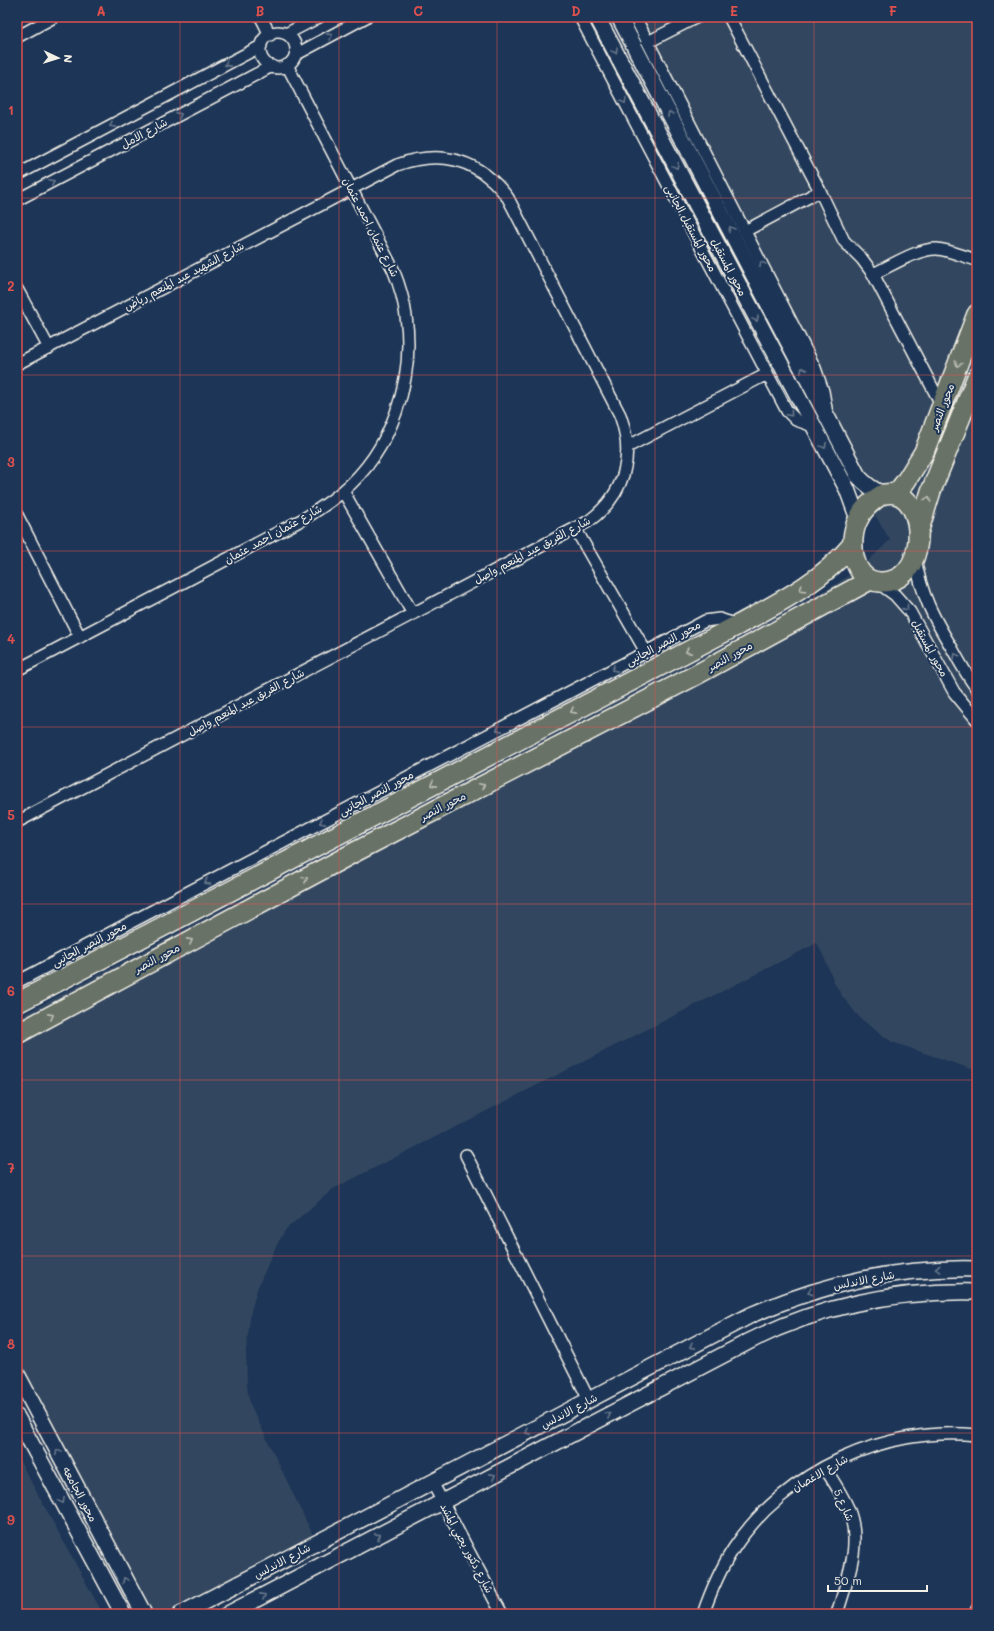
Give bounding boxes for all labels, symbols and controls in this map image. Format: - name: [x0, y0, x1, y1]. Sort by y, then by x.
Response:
- text: A: [96, 2, 106, 19]
- text: B: [256, 2, 265, 19]
- text: C: [413, 2, 423, 19]
- text: D: [571, 2, 581, 19]
- text: E: [730, 2, 738, 19]
- text: F: [889, 2, 897, 19]
- one-way arrow: [326, 34, 333, 41]
- north arrow: [38, 38, 78, 78]
- one-way arrow: [611, 47, 618, 55]
- text: N: [61, 54, 76, 63]
- one-way arrow: [223, 60, 231, 67]
- one-way arrow: [620, 97, 627, 104]
- text: 1: [8, 101, 14, 118]
- one-way arrow: [667, 111, 675, 119]
- one-way arrow: [175, 112, 182, 120]
- street label: شارع الامل: [118, 114, 171, 153]
- one-way arrow: [109, 120, 116, 128]
- one-way arrow: [671, 162, 679, 170]
- street label: شارع عثمان احمد عثمان: [338, 174, 403, 280]
- one-way arrow: [47, 179, 55, 187]
- street label: محور المستقبل الجانبى: [661, 181, 721, 275]
- one-way arrow: [728, 226, 735, 234]
- street label: محور المستقبل: [707, 235, 751, 299]
- street label: شارع الشهيد عبد المنعم رياض: [121, 237, 247, 315]
- one-way arrow: [759, 261, 767, 268]
- text: 2: [7, 277, 15, 294]
- one-way arrow: [751, 314, 759, 322]
- one-way arrow: [955, 360, 963, 367]
- one-way arrow: [801, 366, 808, 374]
- street label: محور النصر: [925, 381, 958, 434]
- one-way arrow: [785, 409, 792, 416]
- one-way arrow: [819, 442, 826, 449]
- text: 3: [7, 453, 15, 470]
- one-way arrow: [924, 496, 932, 503]
- street label: شارع عثمان احمد عثمان: [221, 500, 325, 568]
- street label: شارع الفريق عبد المنعم واصل: [471, 512, 594, 588]
- one-way arrow: [799, 584, 806, 592]
- one-way arrow: [902, 603, 909, 610]
- street label: محور النصر الجانبى: [623, 616, 703, 670]
- street label: محور المستقبل: [908, 616, 952, 680]
- text: 4: [7, 630, 15, 647]
- street label: محور النصر: [704, 637, 755, 675]
- one-way arrow: [685, 646, 692, 654]
- one-way arrow: [954, 653, 961, 660]
- street label: شارع الفريق عبد المنعم واصل: [185, 664, 308, 740]
- one-way arrow: [611, 664, 618, 671]
- one-way arrow: [570, 707, 577, 714]
- one-way arrow: [496, 724, 503, 732]
- street label: محور النصر الجانبى: [336, 766, 416, 820]
- one-way arrow: [430, 780, 437, 787]
- one-way arrow: [478, 783, 485, 791]
- street label: محور النصر: [417, 788, 469, 825]
- text: 5: [7, 806, 15, 823]
- one-way arrow: [319, 817, 326, 825]
- one-way arrow: [301, 876, 308, 884]
- one-way arrow: [203, 877, 211, 885]
- street label: محور النصر الجانبى: [49, 917, 129, 971]
- one-way arrow: [186, 938, 193, 945]
- street label: محور النصر: [131, 939, 183, 977]
- text: 6: [7, 982, 15, 999]
- one-way arrow: [47, 1013, 54, 1020]
- text: 7: [7, 1159, 15, 1176]
- one-way arrow: [935, 1265, 941, 1274]
- street label: شارع الاندلس: [832, 1266, 896, 1295]
- one-way arrow: [807, 1287, 814, 1296]
- text: 8: [7, 1335, 15, 1352]
- one-way arrow: [689, 1341, 697, 1349]
- street label: شارع الاندلس: [538, 1389, 601, 1433]
- one-way arrow: [604, 1412, 612, 1420]
- one-way arrow: [524, 1428, 532, 1435]
- one-way arrow: [55, 1449, 63, 1457]
- street label: شارع الاغصان: [789, 1450, 851, 1496]
- street label: محور الجامعه: [59, 1464, 101, 1524]
- one-way arrow: [489, 1473, 496, 1480]
- street label: شارع 5: [829, 1486, 858, 1524]
- one-way arrow: [57, 1497, 65, 1504]
- street label: شارع دكتور يحيي المشد: [434, 1500, 498, 1597]
- text: 9: [7, 1511, 15, 1528]
- one-way arrow: [374, 1533, 381, 1541]
- street label: شارع الاندلس: [251, 1539, 314, 1583]
- scale bar: [828, 1567, 927, 1593]
- text: 50 m: [834, 1572, 862, 1588]
- one-way arrow: [122, 1577, 129, 1584]
- one-way arrow: [259, 1593, 266, 1601]

